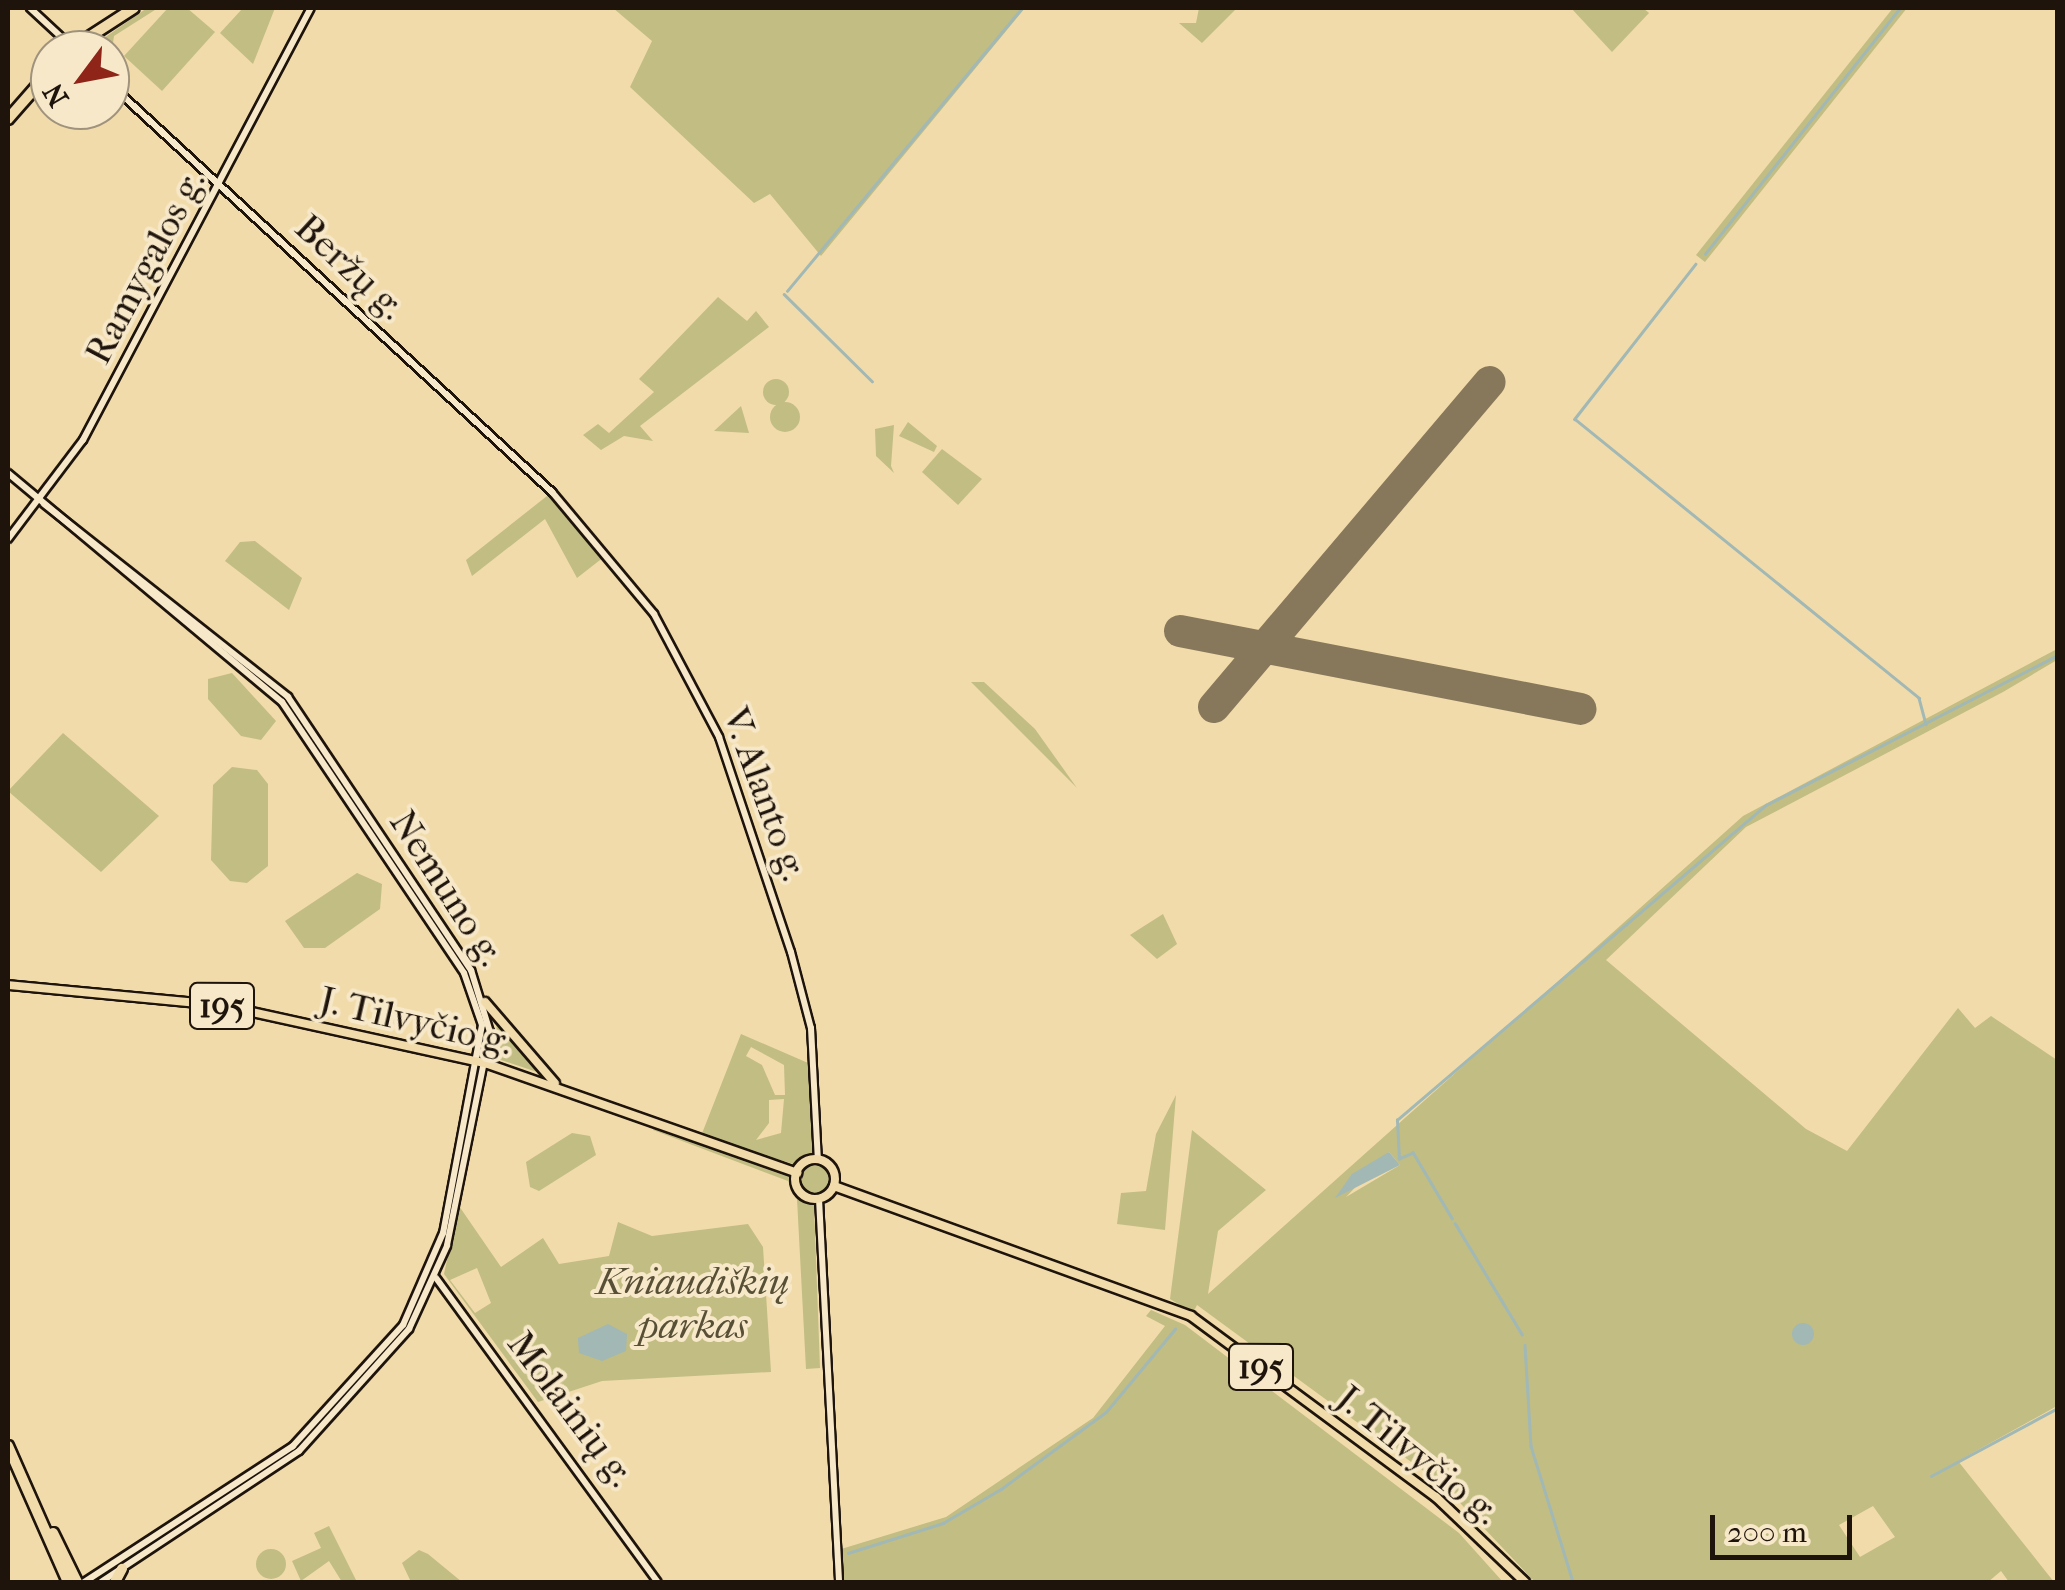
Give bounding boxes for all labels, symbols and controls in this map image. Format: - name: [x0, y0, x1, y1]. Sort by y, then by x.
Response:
- north arrow: [30, 30, 130, 130]
- text: N: [36, 77, 75, 113]
- street label: Ramygalos g.: [75, 162, 215, 372]
- street label: Beržų g.: [286, 205, 414, 329]
- street label: V. Alanto g.: [713, 701, 817, 887]
- street label: Nemuno g.: [380, 802, 514, 974]
- road number: 195: [187, 976, 257, 1036]
- street label: J. Tilvyčio g.: [315, 977, 517, 1065]
- park label: Kniaudiškių parkas: [597, 1259, 789, 1348]
- street label: Molainių g.: [498, 1322, 644, 1496]
- road number: 195: [1226, 1337, 1296, 1397]
- street label: J. Tilvyčio g.: [1327, 1376, 1509, 1534]
- scale bar: [1715, 1495, 1858, 1557]
- text: 200 m: [1727, 1515, 1807, 1550]

